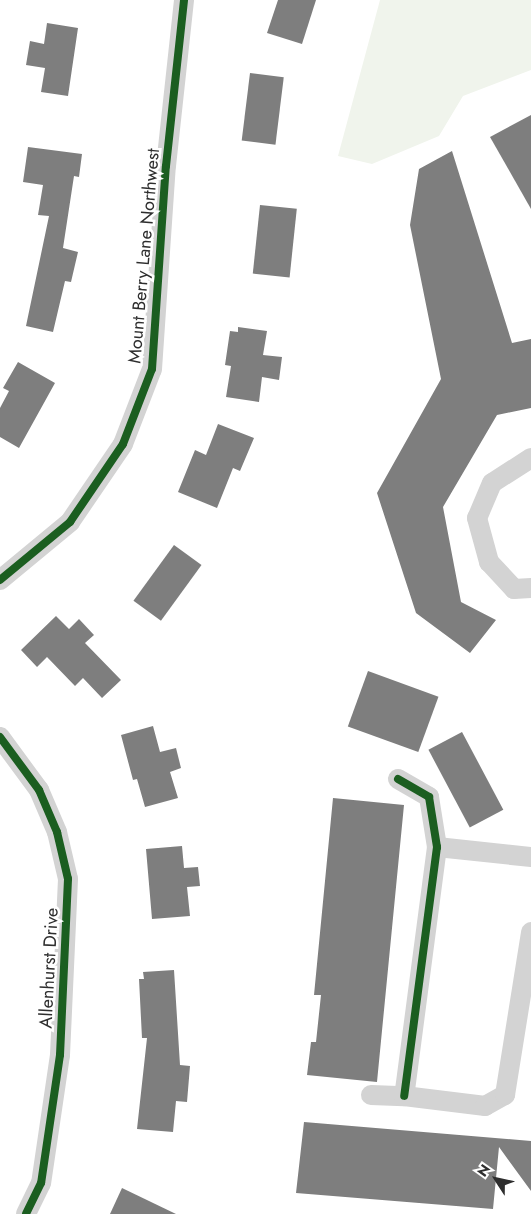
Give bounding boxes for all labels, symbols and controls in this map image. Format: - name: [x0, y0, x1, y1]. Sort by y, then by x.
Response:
- street label: Mount Berry Lane Northwest: [124, 148, 164, 364]
- street label: Allenhurst Drive: [35, 907, 63, 1029]
- north arrow: [471, 1154, 521, 1204]
- text: N: [472, 1160, 495, 1181]

